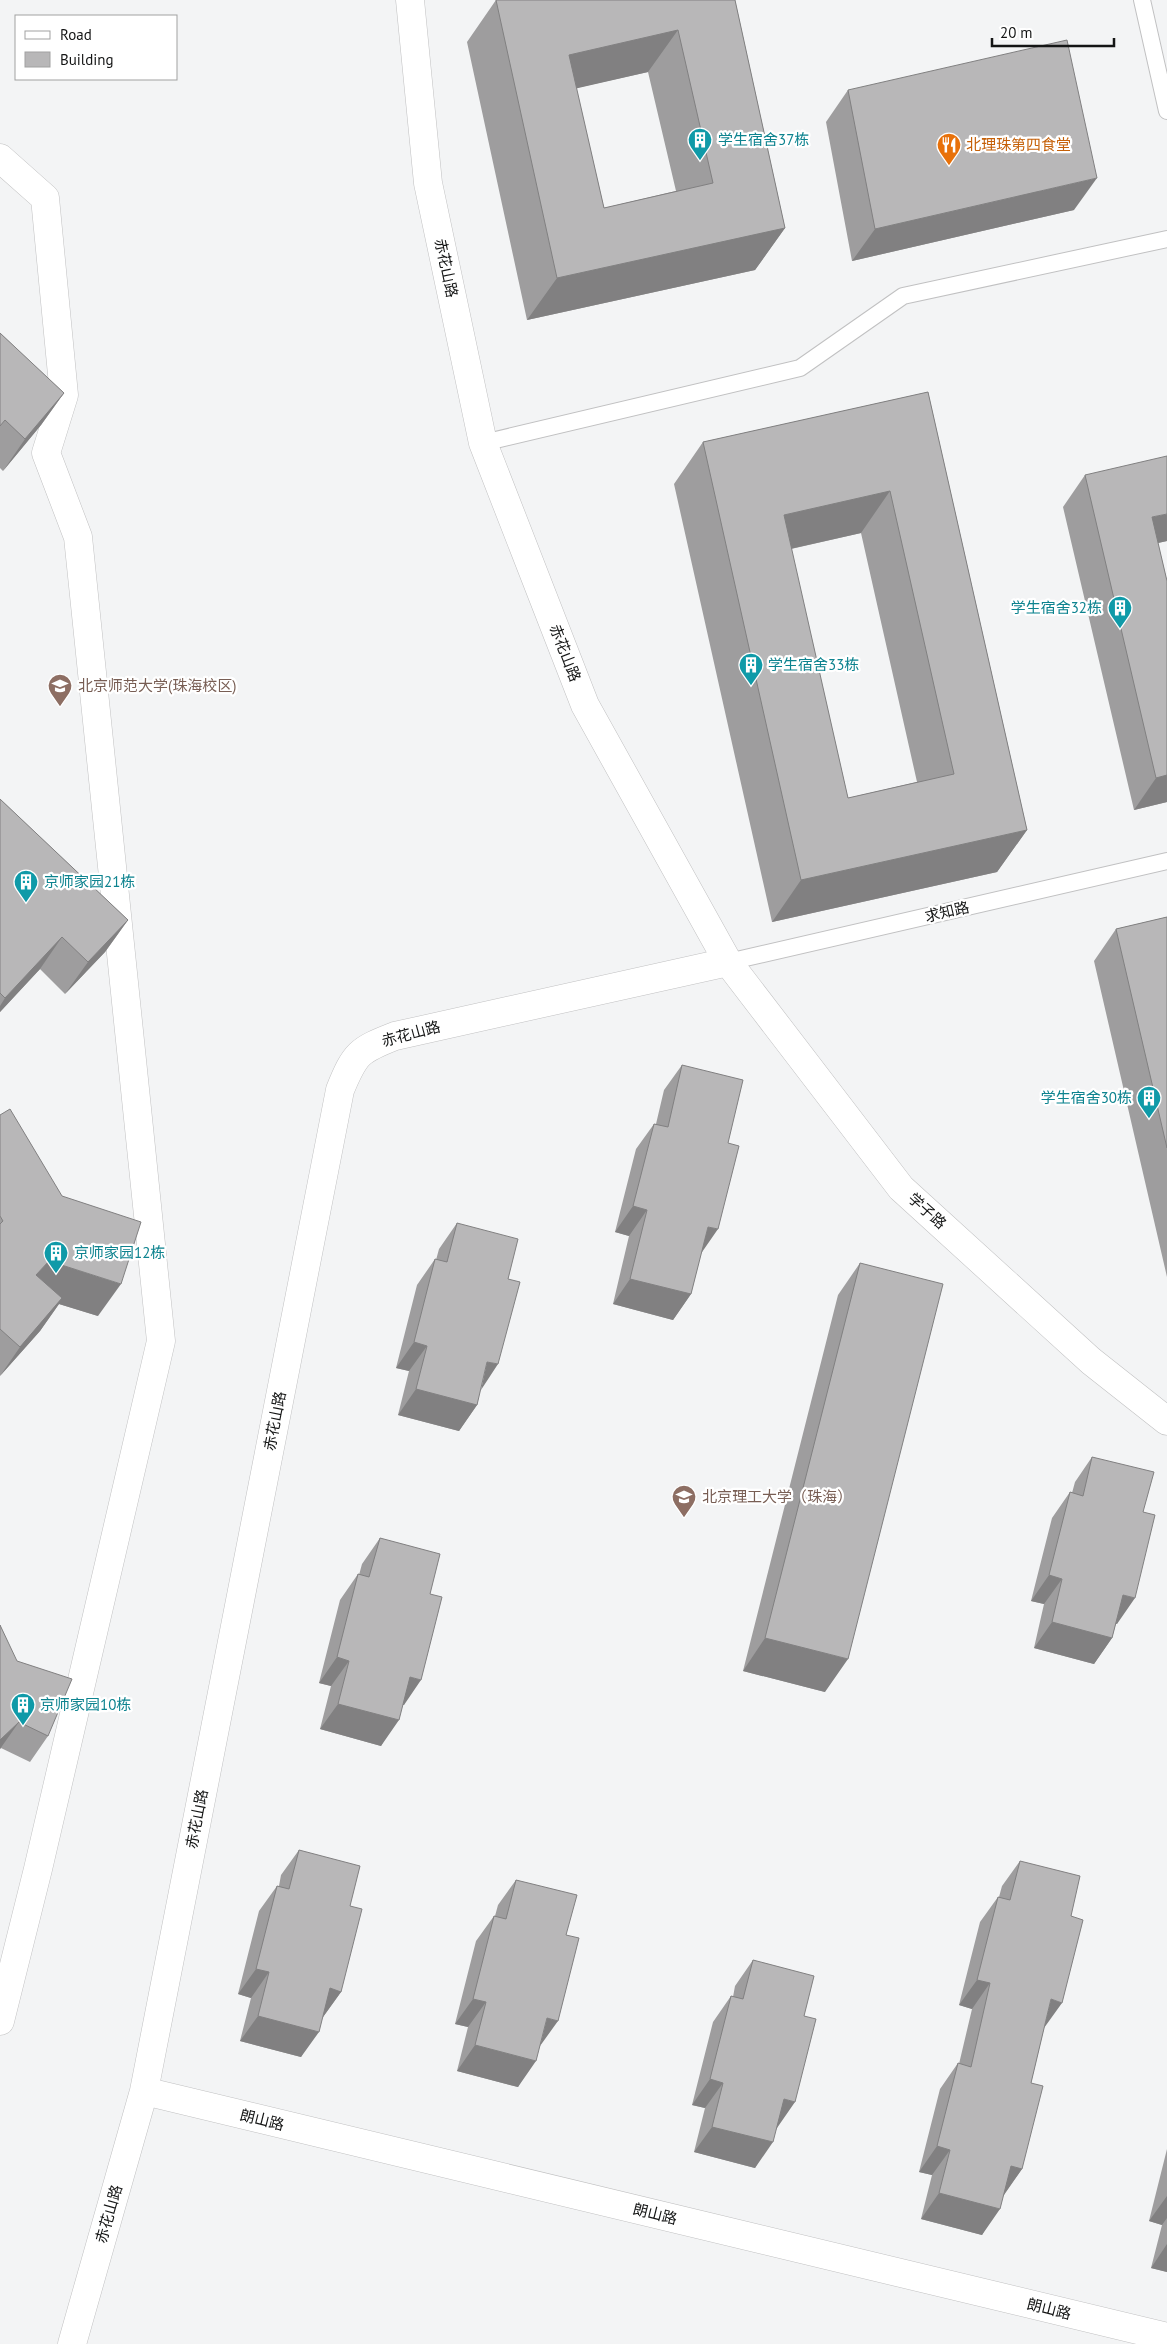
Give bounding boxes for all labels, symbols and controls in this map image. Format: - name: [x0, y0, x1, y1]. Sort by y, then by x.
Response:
- legend: [15, 15, 178, 80]
- scale bar: [992, 15, 1114, 47]
- text: 20 m: [1000, 23, 1033, 42]
- text: Road: [60, 25, 92, 44]
- text: Building: [60, 50, 114, 69]
- building icon: 学生宿舍37栋: [687, 127, 713, 161]
- place label: 学生宿舍37栋: [718, 130, 809, 149]
- restaurant icon: 北理珠第四食堂: [936, 132, 962, 166]
- place label: 北理珠第四食堂: [966, 135, 1071, 154]
- street label: 赤花山路: [431, 237, 462, 299]
- building icon: 学生宿舍32栋: [1107, 595, 1133, 629]
- place label: 学生宿舍32栋: [1011, 598, 1102, 617]
- street label: 赤花山路: [546, 621, 585, 684]
- building icon: 学生宿舍33栋: [738, 652, 764, 686]
- place label: 学生宿舍33栋: [768, 655, 859, 674]
- school or university icon: 北京师范大学(珠海校区): [47, 673, 73, 707]
- place label: 北京师范大学(珠海校区): [78, 676, 236, 695]
- building icon: 京师家园21栋: [13, 869, 39, 903]
- place label: 京师家园21栋: [44, 872, 135, 891]
- street label: 求知路: [923, 897, 971, 926]
- street label: 赤花山路: [379, 1017, 442, 1050]
- building icon: 学生宿舍30栋: [1136, 1085, 1162, 1119]
- place label: 学生宿舍30栋: [1041, 1088, 1132, 1107]
- street label: 学子路: [904, 1189, 950, 1233]
- building icon: 京师家园12栋: [43, 1240, 69, 1274]
- place label: 京师家园12栋: [74, 1243, 165, 1262]
- street label: 赤花山路: [259, 1390, 290, 1452]
- school or university icon: 北京理工大学（珠海）: [671, 1484, 697, 1518]
- place label: 北京理工大学（珠海）: [702, 1487, 852, 1506]
- building icon: 京师家园10栋: [10, 1692, 36, 1726]
- place label: 京师家园10栋: [40, 1695, 131, 1714]
- street label: 赤花山路: [181, 1788, 212, 1850]
- street label: 朗山路: [238, 2105, 286, 2134]
- street label: 赤花山路: [91, 2182, 126, 2245]
- street label: 朗山路: [631, 2199, 679, 2228]
- street label: 朗山路: [1025, 2294, 1073, 2323]

